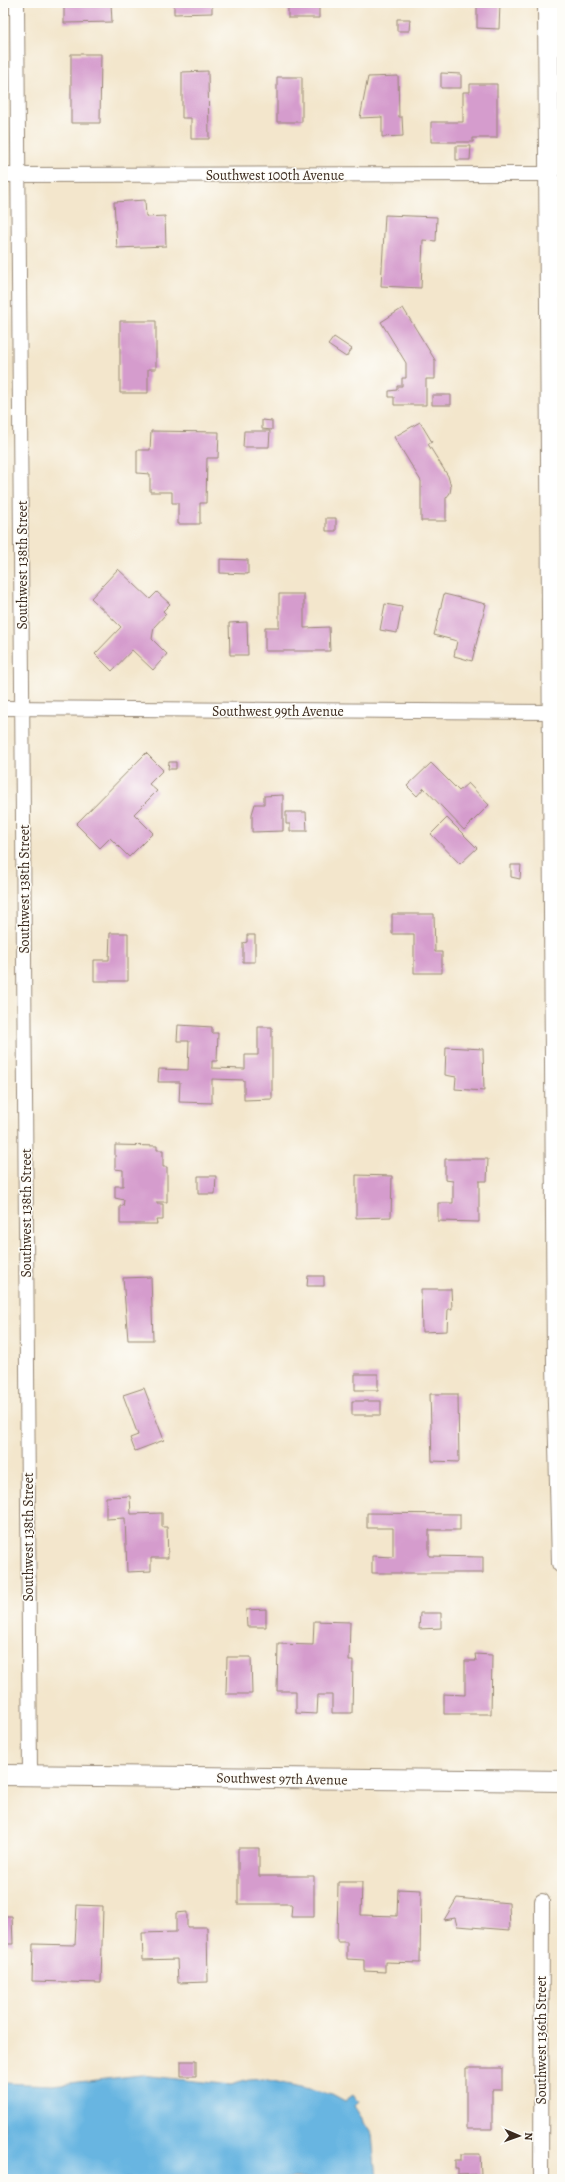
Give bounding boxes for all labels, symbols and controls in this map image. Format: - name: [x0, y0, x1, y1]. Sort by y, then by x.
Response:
- street label: Southwest 100th Avenue: [206, 166, 344, 185]
- street label: Southwest 138th Street: [13, 500, 32, 630]
- street label: Southwest 99th Avenue: [212, 702, 344, 721]
- street label: Southwest 138th Street: [15, 824, 34, 954]
- street label: Southwest 138th Street: [17, 1148, 36, 1278]
- street label: Southwest 138th Street: [19, 1472, 38, 1602]
- street label: Southwest 97th Avenue: [216, 1768, 348, 1790]
- street label: Southwest 136th Street: [532, 1975, 551, 2104]
- north arrow: [499, 2116, 539, 2156]
- text: N: [521, 2132, 536, 2141]

